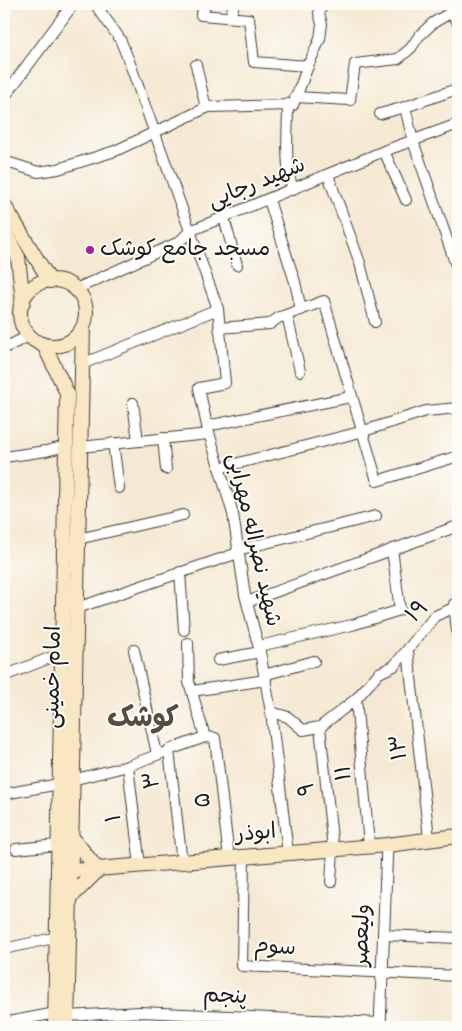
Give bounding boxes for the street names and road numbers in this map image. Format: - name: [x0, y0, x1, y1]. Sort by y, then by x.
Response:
- street label: شهید رجایی: [203, 150, 311, 218]
- street label: شهید نصراله مهرابی: [217, 450, 289, 630]
- street label: ۱۹: [399, 593, 437, 631]
- street label: امام خمینی: [37, 625, 71, 729]
- street label: ۱۳: [383, 732, 417, 762]
- street label: ۱۱: [328, 764, 362, 782]
- street label: ۳: [136, 769, 170, 791]
- street label: ۹: [291, 780, 325, 798]
- street label: ۵: [187, 790, 221, 810]
- street label: ۱: [99, 812, 131, 824]
- street label: ابوذر: [232, 816, 278, 852]
- street label: ولیعصر: [346, 903, 380, 969]
- street label: سوم: [253, 931, 297, 965]
- street label: پنجم: [202, 980, 248, 1014]

